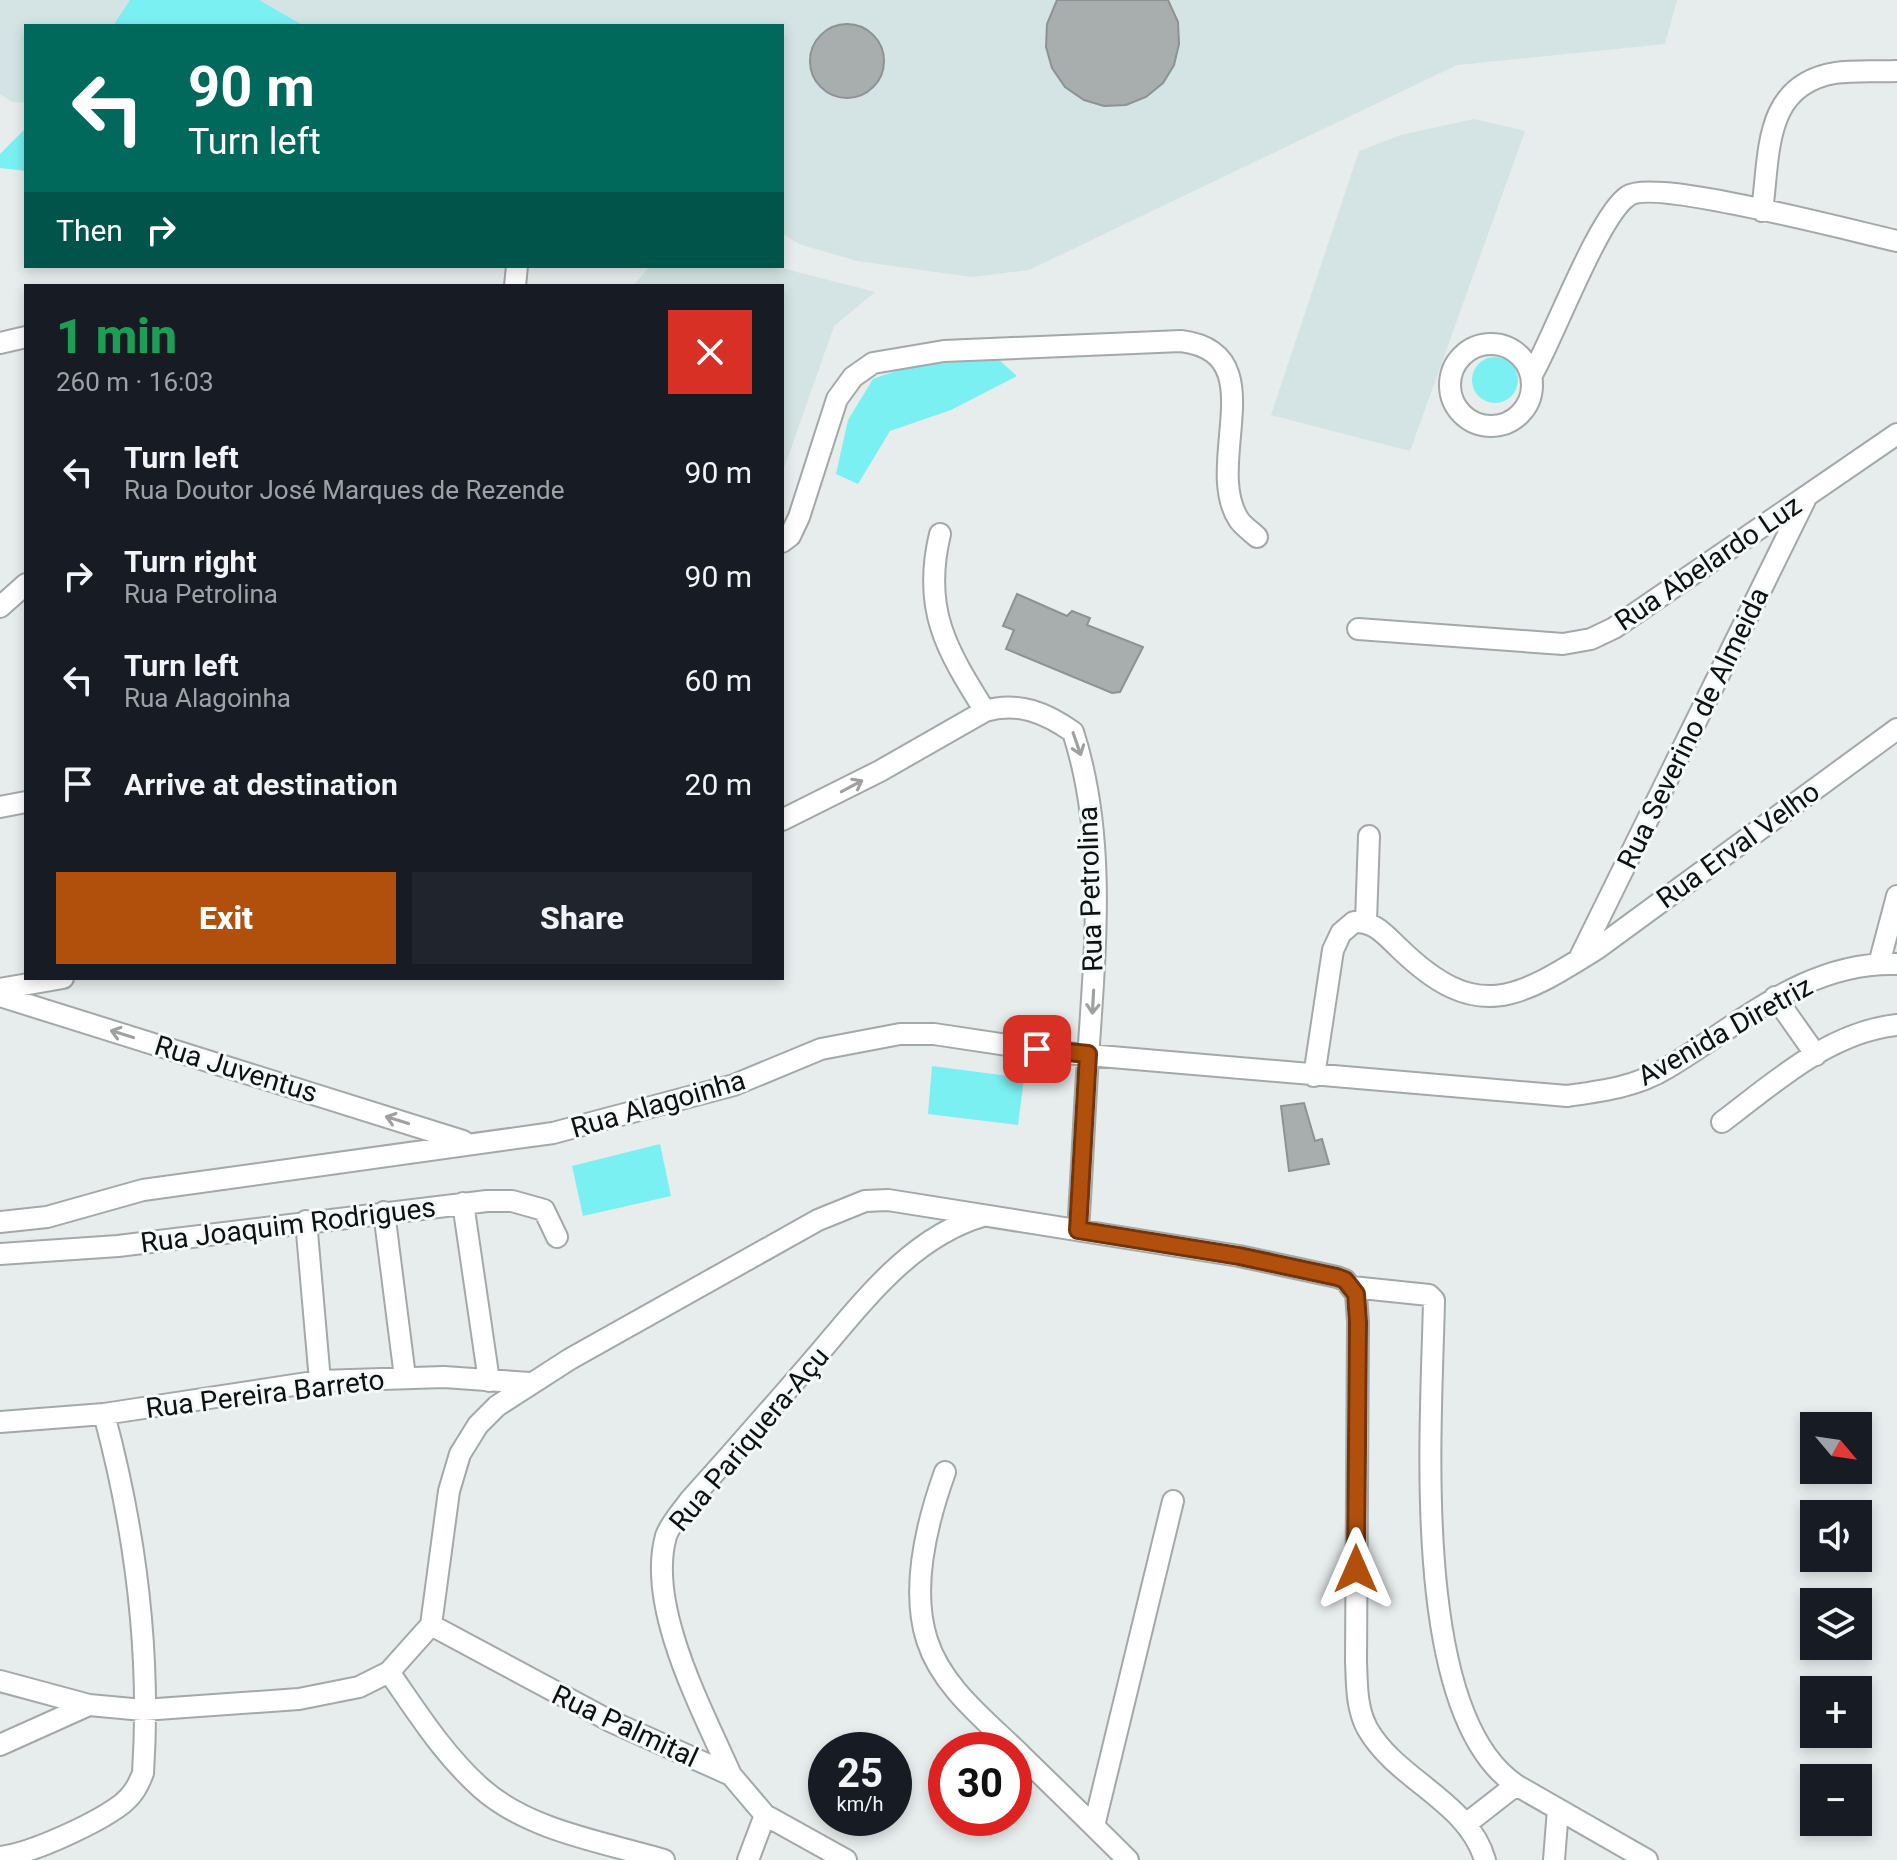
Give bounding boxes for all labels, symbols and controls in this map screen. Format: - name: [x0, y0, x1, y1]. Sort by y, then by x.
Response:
- text: 90 m: [188, 54, 315, 120]
- icon: left: [56, 56, 160, 160]
- text: Turn left: [188, 121, 321, 163]
- icon: right: [139, 208, 183, 252]
- text: Then: [56, 213, 123, 248]
- text: 1 min: [56, 308, 177, 365]
- button: close: [668, 310, 752, 394]
- text: 260 m · 16:03: [56, 367, 214, 397]
- text: Turn left: [124, 440, 239, 475]
- icon: left: [56, 450, 100, 494]
- text: 90 m: [685, 455, 752, 490]
- text: Rua Doutor José Marques de Rezende: [124, 475, 565, 505]
- street label: Rua Abelardo Luz: [1609, 489, 1807, 637]
- text: Turn right: [124, 544, 257, 579]
- icon: right: [56, 554, 100, 598]
- text: 90 m: [685, 559, 752, 594]
- text: Rua Petrolina: [124, 579, 278, 609]
- street label: Rua Severino de Almeida: [1610, 582, 1776, 874]
- text: Turn left: [124, 648, 239, 683]
- icon: left: [56, 658, 100, 702]
- text: 60 m: [685, 663, 752, 698]
- text: Rua Alagoinha: [124, 683, 291, 713]
- one-way arrow: [1070, 731, 1085, 756]
- icon: arrive: [56, 762, 100, 806]
- text: Arrive at destination: [124, 767, 398, 802]
- text: 20 m: [685, 767, 752, 802]
- street label: Rua Erval Velho: [1650, 775, 1826, 915]
- one-way arrow: [840, 777, 864, 793]
- street label: Rua Petrolina: [1071, 806, 1109, 972]
- button: Exit: [56, 872, 396, 964]
- button: Share: [412, 872, 752, 964]
- street label: Avenida Diretriz: [1632, 969, 1818, 1093]
- one-way arrow: [1085, 988, 1100, 1015]
- pin: [1003, 1015, 1071, 1083]
- one-way arrow: [109, 1026, 135, 1041]
- icon: arrive: [1015, 1027, 1059, 1071]
- street label: Rua Juventus: [151, 1029, 321, 1109]
- street label: Rua Alagoinha: [567, 1063, 749, 1145]
- one-way arrow: [384, 1112, 410, 1127]
- street label: Rua Joaquim Rodrigues: [139, 1191, 437, 1259]
- street label: Rua Pariquera-Açu: [662, 1340, 836, 1538]
- street label: Rua Pereira Barreto: [144, 1363, 386, 1425]
- north arrow: [1800, 1412, 1872, 1484]
- map controls: [1800, 1412, 1872, 1836]
- button: sound: [1800, 1500, 1872, 1572]
- position arrow: [1314, 1527, 1398, 1611]
- button: layers: [1800, 1588, 1872, 1660]
- button: +: [1800, 1676, 1872, 1748]
- street label: Rua Palmital: [547, 1678, 703, 1774]
- speed limit sign: 30: [928, 1732, 1032, 1836]
- text: 25: [837, 1750, 883, 1797]
- button: −: [1800, 1764, 1872, 1836]
- text: km/h: [837, 1792, 883, 1816]

